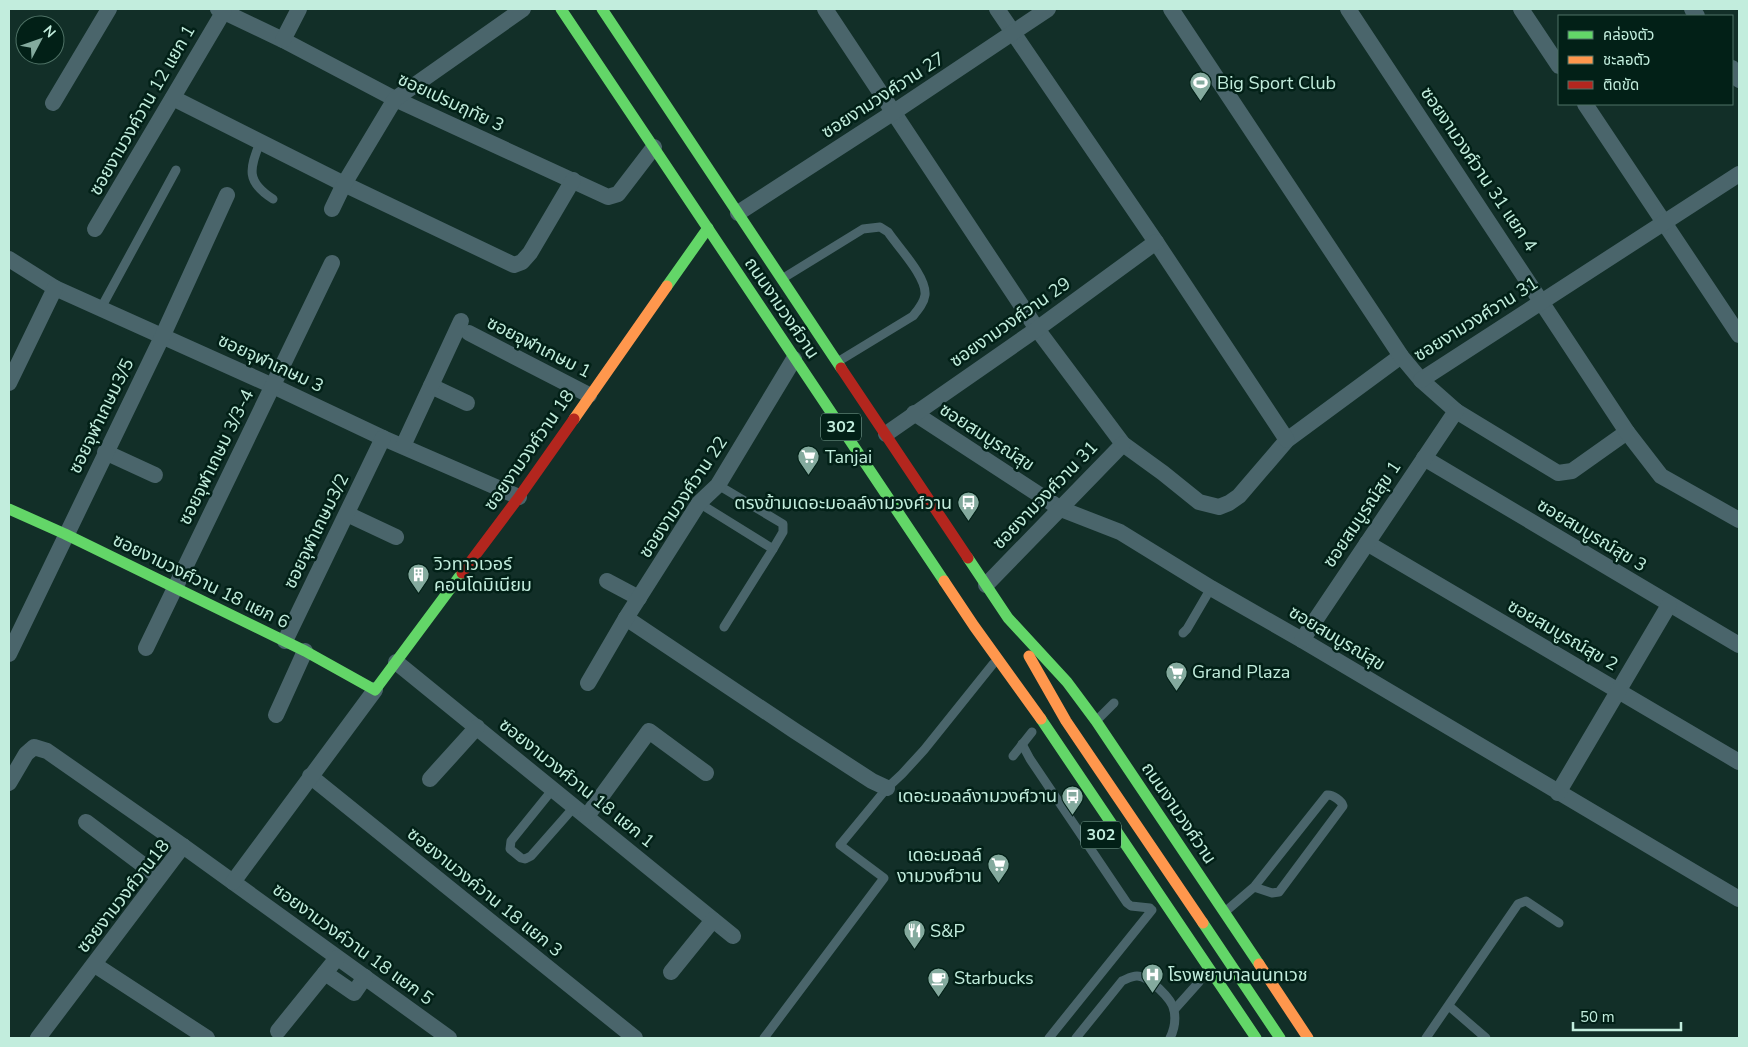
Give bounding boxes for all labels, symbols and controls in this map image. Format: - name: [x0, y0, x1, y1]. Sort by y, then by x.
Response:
- north arrow: [15, 15, 65, 65]
- legend: [1558, 15, 1733, 105]
- street label: ซอยงามวงค์วาน 12 แยก 1: [83, 20, 201, 200]
- text: N: [39, 22, 60, 42]
- text: คล่องตัว: [1603, 25, 1654, 45]
- street label: ซอยงามวงศ์วาน 27: [817, 46, 949, 144]
- text: ชะลอตัว: [1603, 50, 1650, 70]
- street label: ซอยเปรมฤทัย 3: [394, 67, 508, 137]
- sports icon: Big Sport Club: [1189, 71, 1213, 102]
- place label: Big Sport Club: [1217, 71, 1336, 95]
- text: ติดขัด: [1603, 75, 1639, 95]
- street label: ซอยงามวงศ์วาน 31 แยก 4: [1415, 82, 1543, 256]
- street label: ถนนงามวงศ์วาน: [739, 252, 825, 364]
- street label: ซอยงามวงศ์วาน 29: [945, 271, 1075, 373]
- street label: ซอยงามวงศ์วาน 31: [1409, 271, 1543, 367]
- street label: ซอยจุฬาเกษม 1: [483, 310, 595, 384]
- street label: ซอยจุฬาเกษม 3: [214, 328, 328, 398]
- street label: ซอยจุฬาเกษม3/5: [63, 354, 139, 478]
- street label: ซอยจุฬาเกษม 3/3-4: [173, 385, 259, 529]
- street label: ซอยงามวงศ์วาน 18: [478, 385, 580, 515]
- street label: ซอยสมบูรณ์สุข: [935, 397, 1039, 477]
- road number: 302: [821, 414, 861, 441]
- street label: ซอยงามวงศ์วาน 22: [633, 431, 733, 563]
- street label: ซอยงามวงศ์วาน 31: [987, 435, 1103, 555]
- supermarket icon: Tanjai: [797, 445, 821, 476]
- place label: Tanjai: [825, 445, 872, 469]
- street label: ซอยสมบูรณ์สุข 1: [1317, 456, 1407, 572]
- street label: ซอยจุฬาเกษม3/2: [278, 469, 354, 593]
- place label: ตรงข้ามเดอะมอลล์งามวงศ์วาน: [734, 491, 952, 515]
- bus stop icon: ตรงข้ามเดอะมอลล์งามวงศ์วาน: [956, 491, 980, 522]
- street label: ซอยสมบูรณ์สุข 3: [1533, 493, 1651, 577]
- street label: ซอยงามวงศ์วาน 18 แยก 6: [109, 528, 293, 634]
- place label: วิวทาวเวอร์ คอนโดมิเนียม: [433, 552, 532, 597]
- building icon: วิวทาวเวอร์ คอนโดมิเนียม: [406, 562, 430, 593]
- street label: ซอยสมบูรณ์สุข 2: [1503, 594, 1623, 676]
- street label: ซอยสมบูรณ์สุข: [1284, 600, 1390, 676]
- supermarket icon: Grand Plaza: [1164, 660, 1188, 691]
- place label: Grand Plaza: [1192, 660, 1290, 684]
- street label: ซอยงามวงศ์วาน 18 แยก 1: [494, 713, 660, 853]
- street label: ถนนงามวงศ์วาน: [1136, 757, 1222, 869]
- place label: เดอะมอลล์งามวงศ์วาน: [897, 784, 1057, 808]
- bus stop icon: เดอะมอลล์งามวงศ์วาน: [1061, 784, 1085, 815]
- street label: ซอยงามวงค์วาน 18 แยก 3: [402, 822, 568, 962]
- road number: 302: [1081, 822, 1121, 848]
- street label: ซอยงามวงศ์วาน18: [71, 834, 175, 958]
- place label: เดอะมอลล์ งามวงศ์วาน: [897, 843, 982, 888]
- supermarket icon: เดอะมอลล์ งามวงศ์วาน: [986, 853, 1010, 884]
- street label: ซอยงามวงค์วาน 18 แยก 5: [268, 877, 438, 1011]
- restaurant icon: S&P: [902, 919, 926, 950]
- place label: S&P: [930, 919, 965, 943]
- hospital icon: โรงพยาบาลนนทเวช: [1140, 963, 1164, 994]
- place label: โรงพยาบาลนนทเวช: [1168, 963, 1308, 987]
- cafe icon: Starbucks: [926, 966, 950, 997]
- place label: Starbucks: [954, 966, 1034, 990]
- scale bar: [1573, 1000, 1680, 1032]
- text: 50 m: [1580, 1007, 1615, 1027]

